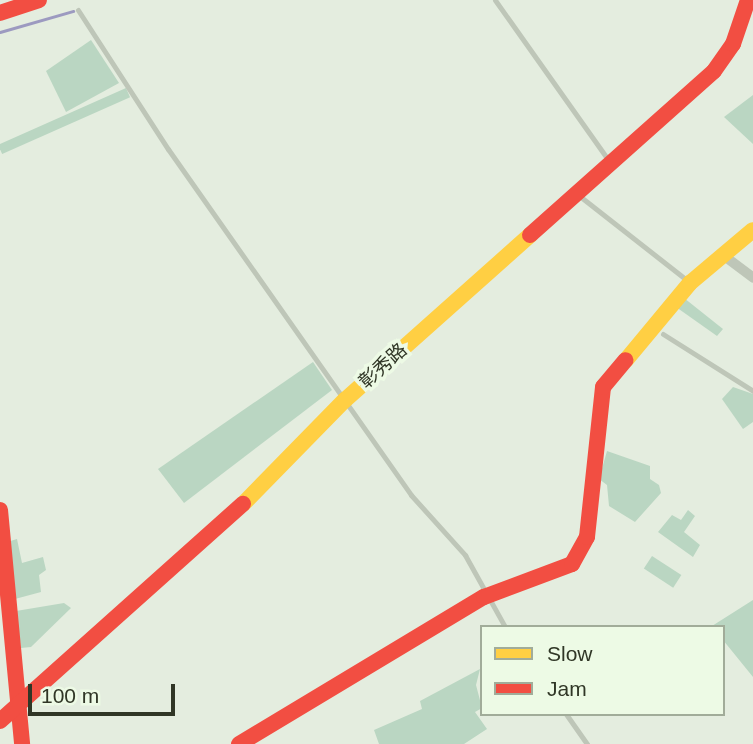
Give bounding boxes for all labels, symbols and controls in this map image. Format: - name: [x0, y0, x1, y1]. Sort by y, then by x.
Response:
- street label: 彰秀路: [354, 338, 412, 394]
- legend: [480, 625, 725, 716]
- text: Slow: [547, 642, 593, 665]
- scale bar: [32, 670, 178, 714]
- text: Jam: [547, 677, 587, 700]
- text: 100 m: [41, 684, 99, 707]

